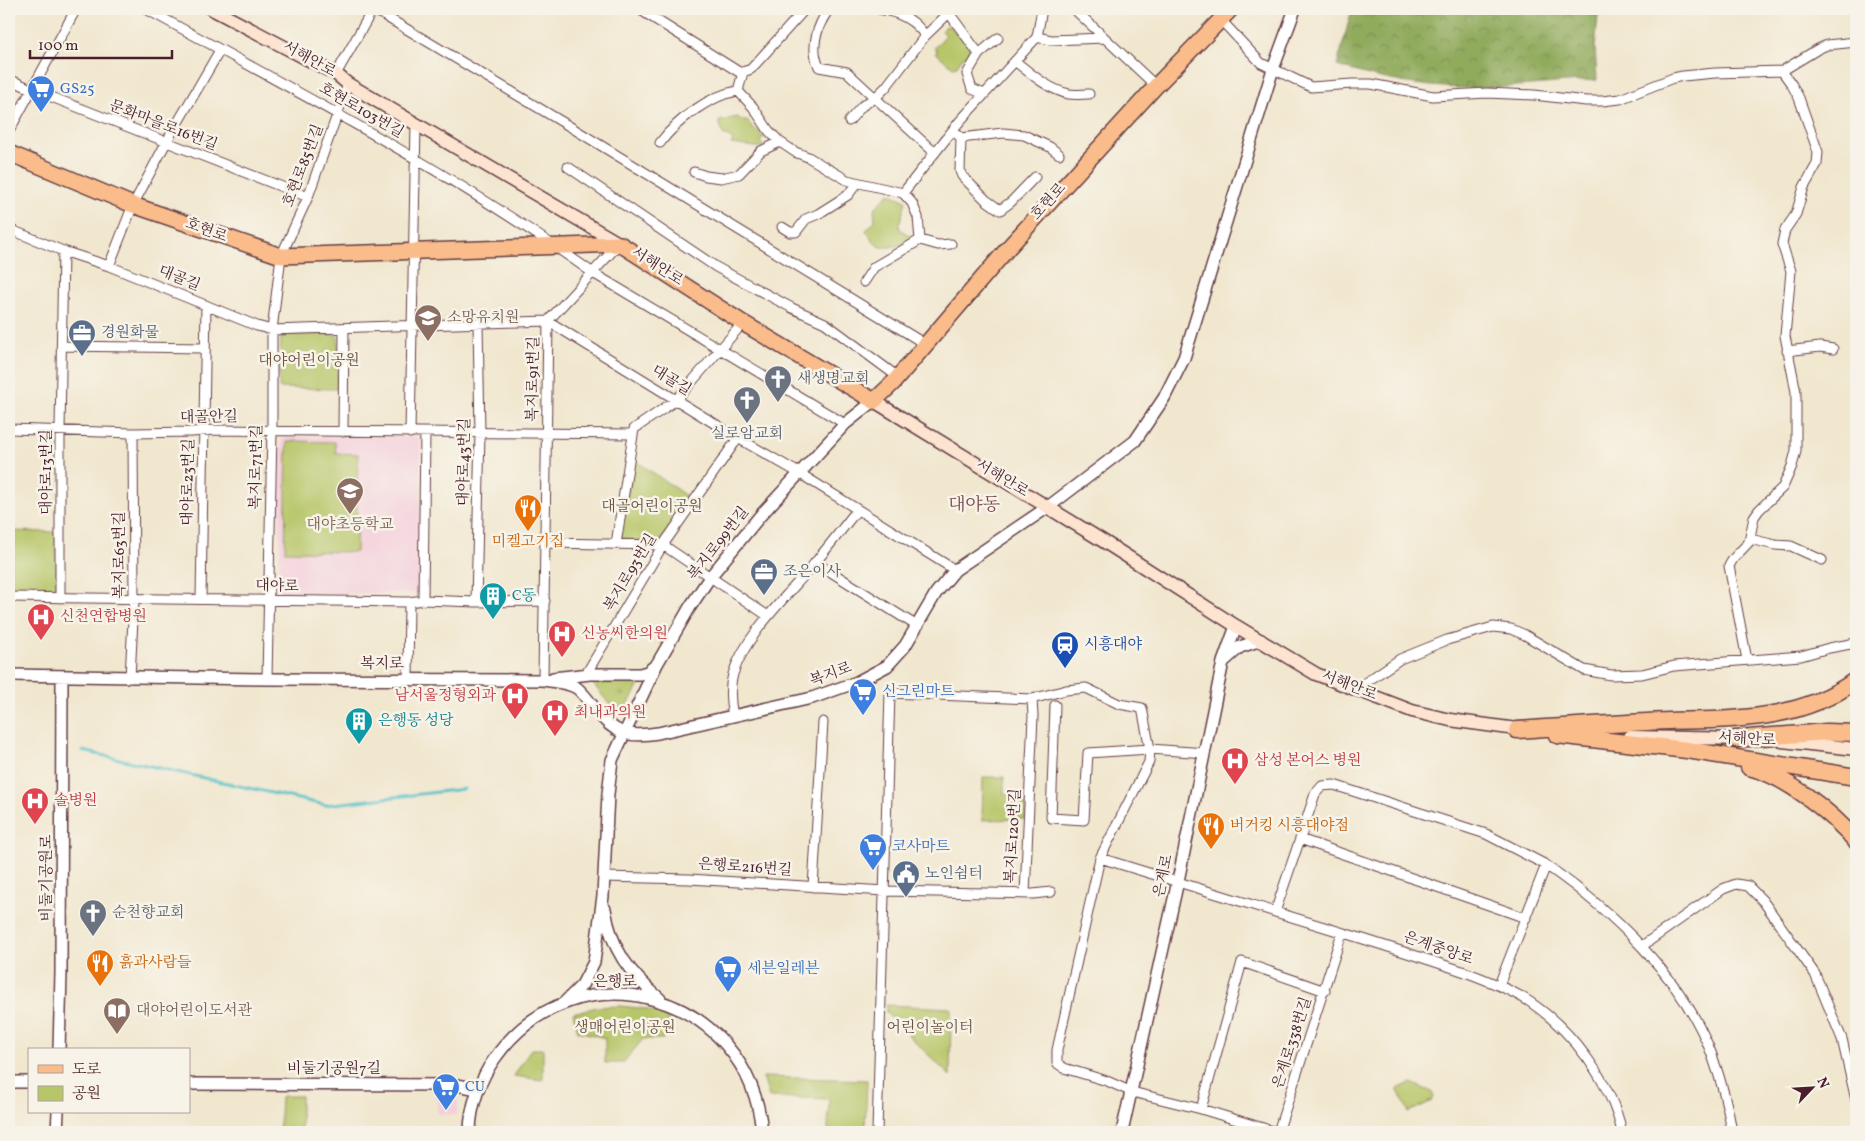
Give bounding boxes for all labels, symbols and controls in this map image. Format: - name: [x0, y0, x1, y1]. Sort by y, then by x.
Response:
- scale bar: [30, 28, 172, 60]
- text: 100 m: [38, 36, 78, 57]
- street label: 서해안로: [279, 37, 340, 83]
- supermarket icon: GS25: [26, 74, 56, 113]
- street label: 호현로103번길: [315, 78, 407, 144]
- place label: GS25: [60, 79, 95, 100]
- street label: 문화마을로16번길: [106, 96, 220, 156]
- street label: 호현로85번길: [279, 122, 329, 210]
- street label: 호현로: [1027, 178, 1072, 225]
- street label: 호현로: [182, 214, 230, 248]
- street label: 서해안로: [627, 242, 687, 292]
- street label: 대골길: [155, 261, 203, 297]
- school or university icon: 소망유치원: [413, 303, 443, 342]
- place label: 소망유치원: [447, 308, 519, 329]
- office icon: 경원화물: [67, 318, 97, 357]
- place label: 경원화물: [101, 323, 159, 344]
- street label: 복지로91번길: [523, 336, 545, 422]
- park label: 대야어린이공원: [258, 351, 360, 372]
- street label: 대골길: [647, 361, 695, 401]
- church icon: 새생명교회: [763, 364, 793, 403]
- place label: 새생명교회: [797, 369, 869, 390]
- church icon: 실로암교회: [732, 385, 762, 424]
- street label: 대골안길: [180, 407, 238, 429]
- street label: 대야로43번길: [454, 418, 476, 506]
- street label: 복지로71번길: [246, 424, 268, 510]
- place label: 실로암교회: [711, 424, 783, 445]
- street label: 대야로13번길: [37, 429, 58, 515]
- street label: 대야로23번길: [178, 438, 200, 526]
- street label: 서해안로: [972, 455, 1033, 503]
- school or university icon: 대야초등학교: [335, 476, 365, 515]
- restaurant icon: 미켈고기집: [513, 493, 543, 532]
- district label: 대야동: [948, 493, 1000, 518]
- park label: 대골어린이공원: [601, 497, 703, 518]
- street label: 복지로99번길: [684, 503, 754, 585]
- street label: 복지로63번길: [110, 511, 131, 599]
- place label: 대야초등학교: [307, 515, 394, 536]
- street label: 복지로93번길: [599, 530, 663, 616]
- place label: 미켈고기집: [492, 532, 564, 553]
- office icon: 조은이사: [749, 557, 779, 596]
- place label: 조은이사: [783, 562, 841, 583]
- street label: 대야로: [255, 576, 299, 598]
- building icon: C동: [478, 581, 508, 620]
- place label: C동: [512, 586, 537, 607]
- hospital icon: 신천연합병원: [26, 602, 56, 641]
- place label: 신천연합병원: [60, 607, 147, 628]
- hospital icon: 신농씨한의원: [547, 619, 577, 658]
- place label: 신농씨한의원: [581, 624, 668, 645]
- station icon: 시흥대야: [1050, 630, 1080, 669]
- place label: 시흥대야: [1084, 635, 1142, 656]
- street label: 복지로: [360, 654, 404, 675]
- street label: 복지로: [807, 658, 855, 692]
- street label: 서해안로: [1318, 666, 1380, 706]
- supermarket icon: 신그린마트: [848, 677, 878, 716]
- hospital icon: 남서울정형외과: [500, 681, 530, 720]
- place label: 신그린마트: [882, 682, 955, 703]
- place label: 남서울정형외과: [395, 686, 497, 707]
- hospital icon: 최내과의원: [540, 698, 570, 737]
- place label: 최내과의원: [574, 703, 646, 724]
- building icon: 은행동 성당: [344, 706, 374, 745]
- place label: 은행동 성당: [378, 711, 454, 732]
- street label: 서해안로: [1718, 728, 1777, 752]
- hospital icon: 삼성 본어스 병원: [1220, 746, 1250, 785]
- place label: 삼성 본어스 병원: [1254, 751, 1361, 772]
- hospital icon: 솔병원: [20, 786, 50, 825]
- street label: 복지로120번길: [1001, 788, 1027, 884]
- place label: 솔병원: [54, 791, 97, 812]
- restaurant icon: 버거킹 시흥대야점: [1196, 811, 1226, 850]
- place label: 버거킹 시흥대야점: [1230, 816, 1349, 837]
- supermarket icon: 코사마트: [858, 832, 888, 871]
- street label: 비둘기공원로: [37, 834, 58, 921]
- place label: 코사마트: [892, 837, 950, 858]
- street label: 은계로: [1149, 852, 1179, 899]
- street label: 은행로216번길: [697, 854, 793, 882]
- public building icon: 노인쉼터: [891, 859, 921, 898]
- place label: 노인쉼터: [925, 864, 983, 885]
- church icon: 순천향교회: [78, 898, 108, 937]
- place label: 순천향교회: [112, 903, 184, 924]
- street label: 은계중앙로: [1400, 927, 1476, 971]
- restaurant icon: 흙과사람들: [85, 948, 115, 987]
- place label: 흙과사람들: [119, 953, 192, 974]
- supermarket icon: 세븐일레븐: [713, 954, 743, 993]
- place label: 세븐일레븐: [747, 959, 820, 980]
- street label: 은행로: [593, 972, 637, 993]
- street label: 은계로338번길: [1268, 994, 1318, 1092]
- library icon: 대야어린이도서관: [102, 996, 132, 1035]
- place label: 대야어린이도서관: [136, 1001, 252, 1022]
- park label: 생매어린이공원: [574, 1018, 676, 1039]
- park label: 어린이놀이터: [887, 1018, 973, 1039]
- legend: [28, 1048, 190, 1114]
- street label: 비둘기공원7길: [287, 1059, 381, 1080]
- text: 도로: [72, 1060, 101, 1081]
- north arrow: [1788, 1064, 1838, 1114]
- supermarket icon: CU: [431, 1072, 461, 1111]
- text: N: [1812, 1075, 1833, 1092]
- place label: CU: [465, 1077, 485, 1098]
- text: 공원: [72, 1084, 101, 1105]

